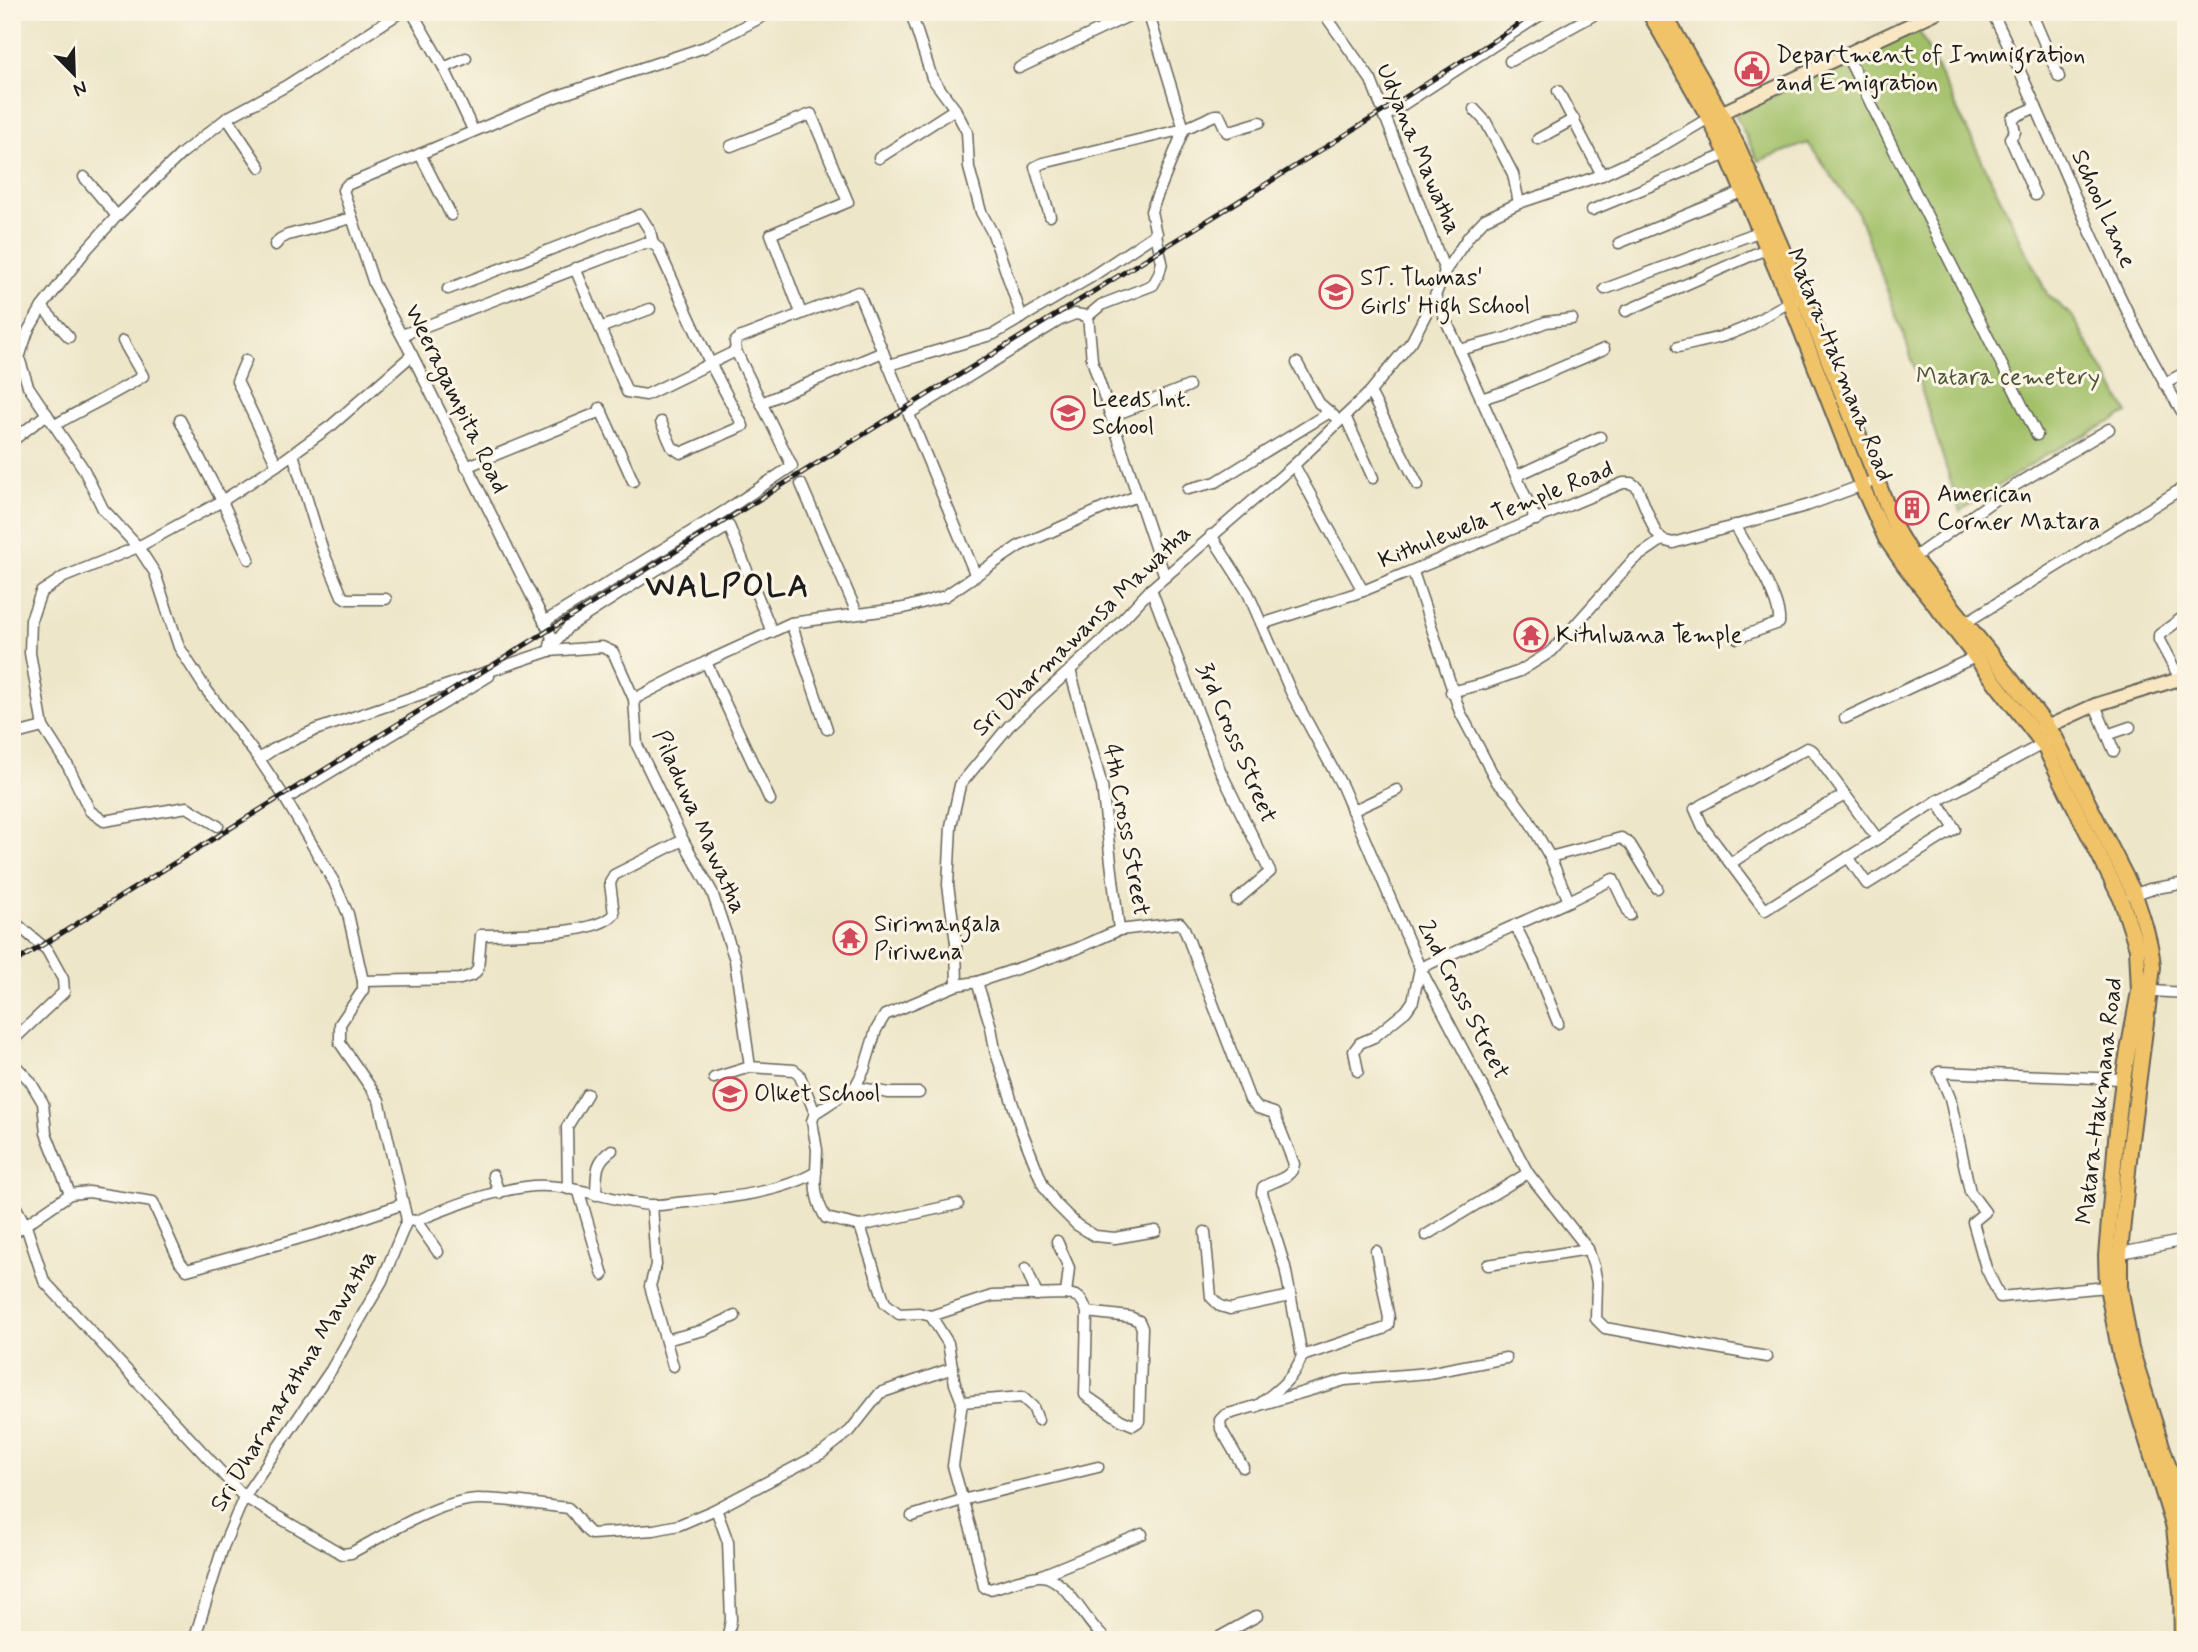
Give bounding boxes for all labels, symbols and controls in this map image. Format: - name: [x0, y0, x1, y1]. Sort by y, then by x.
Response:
- north arrow: [38, 38, 108, 108]
- place label: Department of Immigration and Emigration: [1776, 40, 2085, 99]
- public building icon: Department of Immigration and Emigration: [1733, 50, 1771, 88]
- street label: Udyana Mawatha: [1368, 59, 1468, 239]
- text: N: [69, 74, 91, 102]
- street label: School Lane: [2063, 145, 2143, 273]
- street label: Matara-Hakmana Road: [1778, 244, 1900, 486]
- place label: ST. Thomas' Girls' High School: [1360, 263, 1530, 325]
- school or university icon: ST. Thomas' Girls' High School: [1317, 273, 1355, 311]
- street label: Weeragampita Road: [395, 299, 515, 500]
- park label: Matara cemetery: [1916, 362, 2100, 393]
- place label: Leeds Int. School: [1092, 384, 1191, 443]
- school or university icon: Leeds Int. School: [1049, 394, 1087, 432]
- street label: Kithulewela Temple Road: [1374, 454, 1618, 576]
- place label: American Corner Matara: [1937, 479, 2100, 538]
- building icon: American Corner Matara: [1893, 489, 1931, 527]
- street label: Sri Dharmawansa Mawatha: [966, 518, 1198, 744]
- district label: WALPOLA: [645, 566, 811, 608]
- temple icon: Kitulwana Temple: [1512, 616, 1550, 654]
- place label: Kitulwana Temple: [1556, 620, 1742, 651]
- street label: 3rd Cross Street: [1188, 658, 1284, 828]
- street label: Piladuwa Mawatha: [645, 725, 753, 919]
- street label: 4th Cross Street: [1096, 741, 1156, 919]
- place label: Sirimangala Piriwena: [874, 909, 1001, 968]
- street label: 2nd Cross Street: [1410, 915, 1516, 1085]
- temple icon: Sirimangala Piriwena: [831, 919, 869, 957]
- street label: Matara-Hakmana Road: [2069, 976, 2131, 1226]
- school or university icon: Olket School: [711, 1075, 749, 1113]
- place label: Olket School: [754, 1079, 881, 1110]
- street label: Sri Dharmarathna Mawatha: [203, 1244, 385, 1518]

